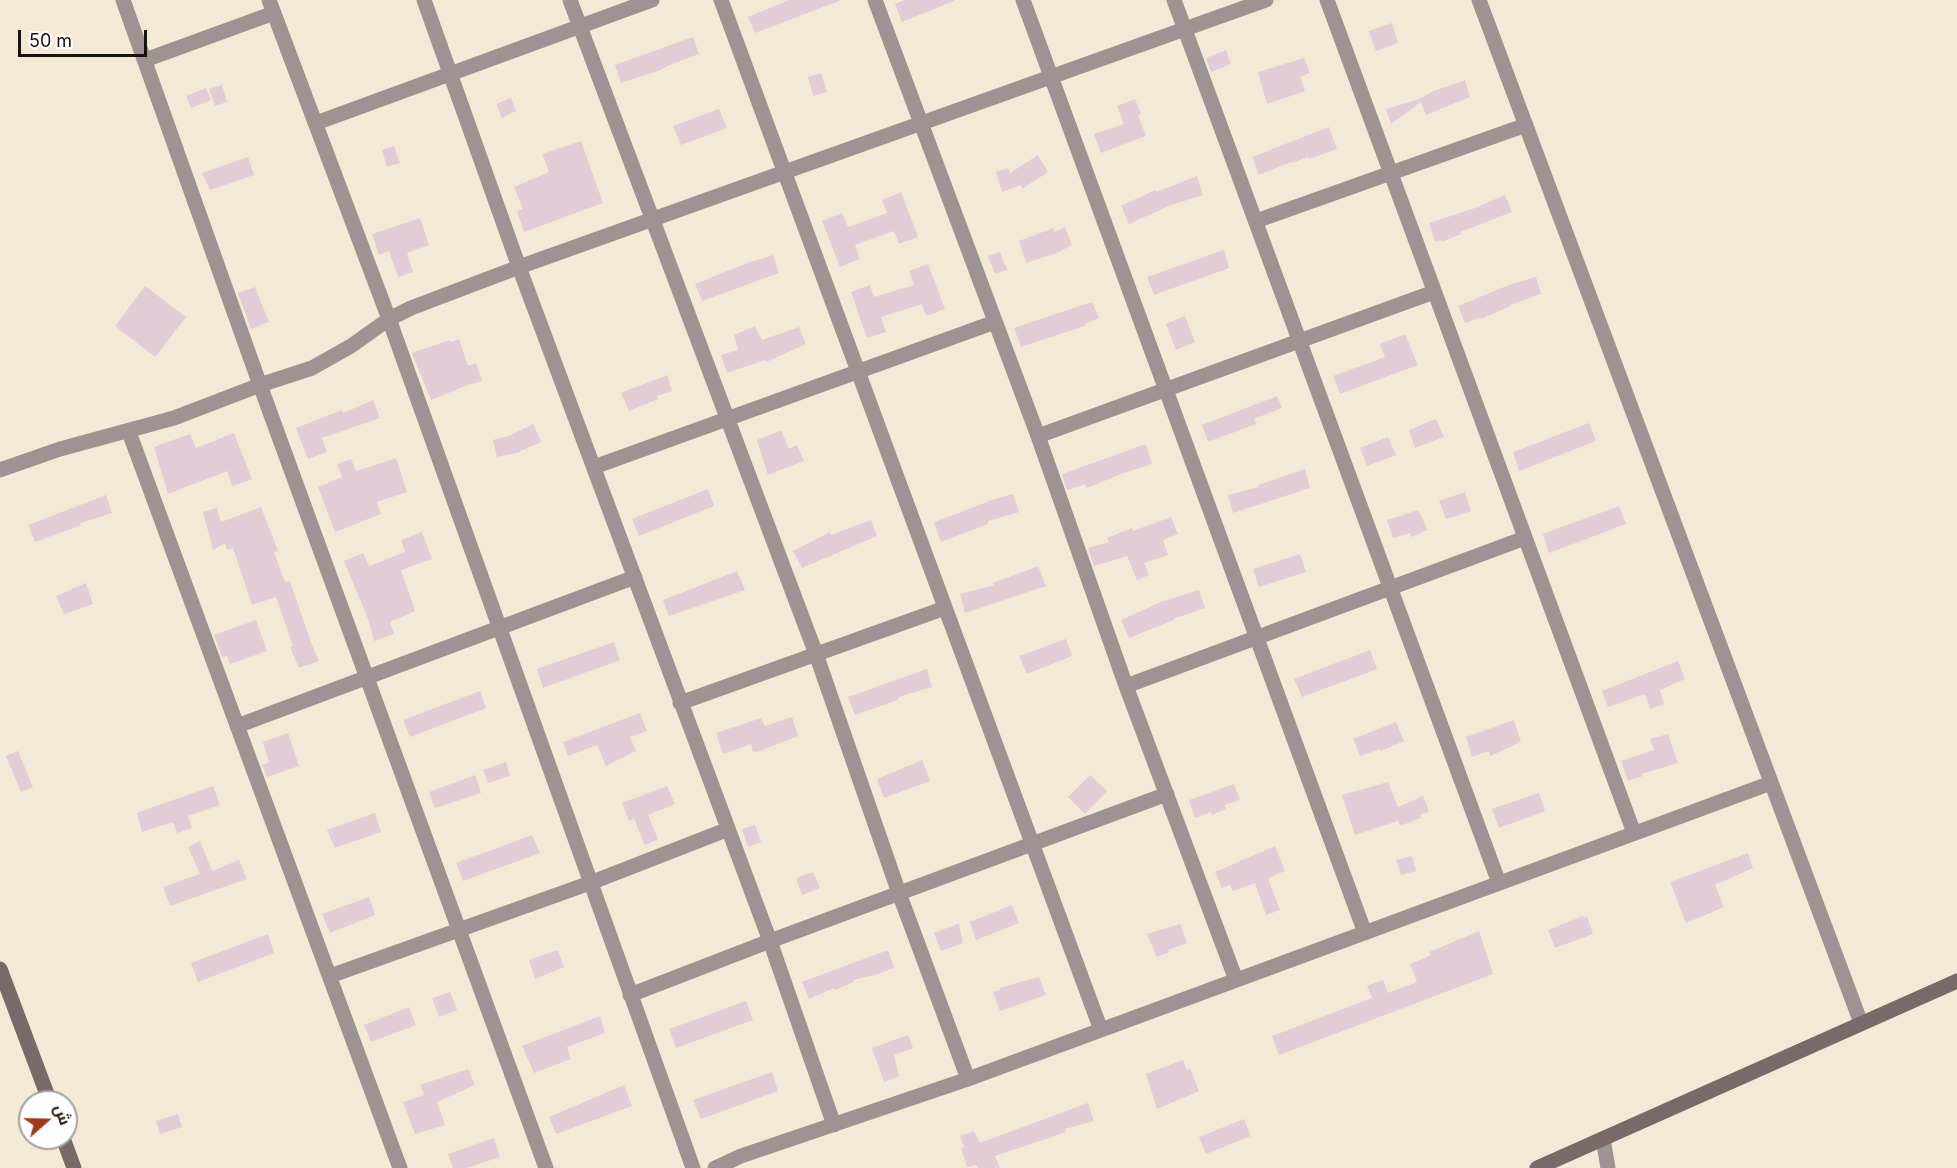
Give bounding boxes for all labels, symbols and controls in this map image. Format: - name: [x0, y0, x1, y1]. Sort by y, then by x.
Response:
- scale bar: [21, 18, 150, 56]
- text: 50 m: [29, 30, 72, 51]
- north arrow: [18, 1090, 78, 1150]
- text: ش: [50, 1101, 76, 1128]

